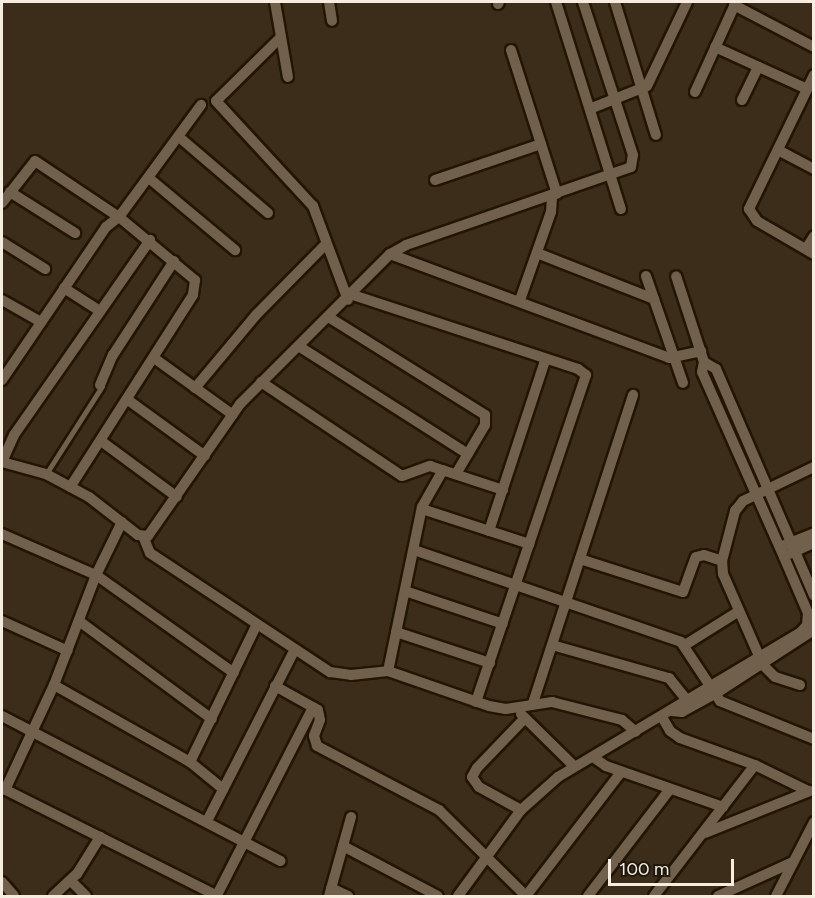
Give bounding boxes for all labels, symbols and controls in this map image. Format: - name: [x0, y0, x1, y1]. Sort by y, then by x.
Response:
- scale bar: [611, 847, 737, 885]
- text: 100 m: [619, 858, 669, 880]

